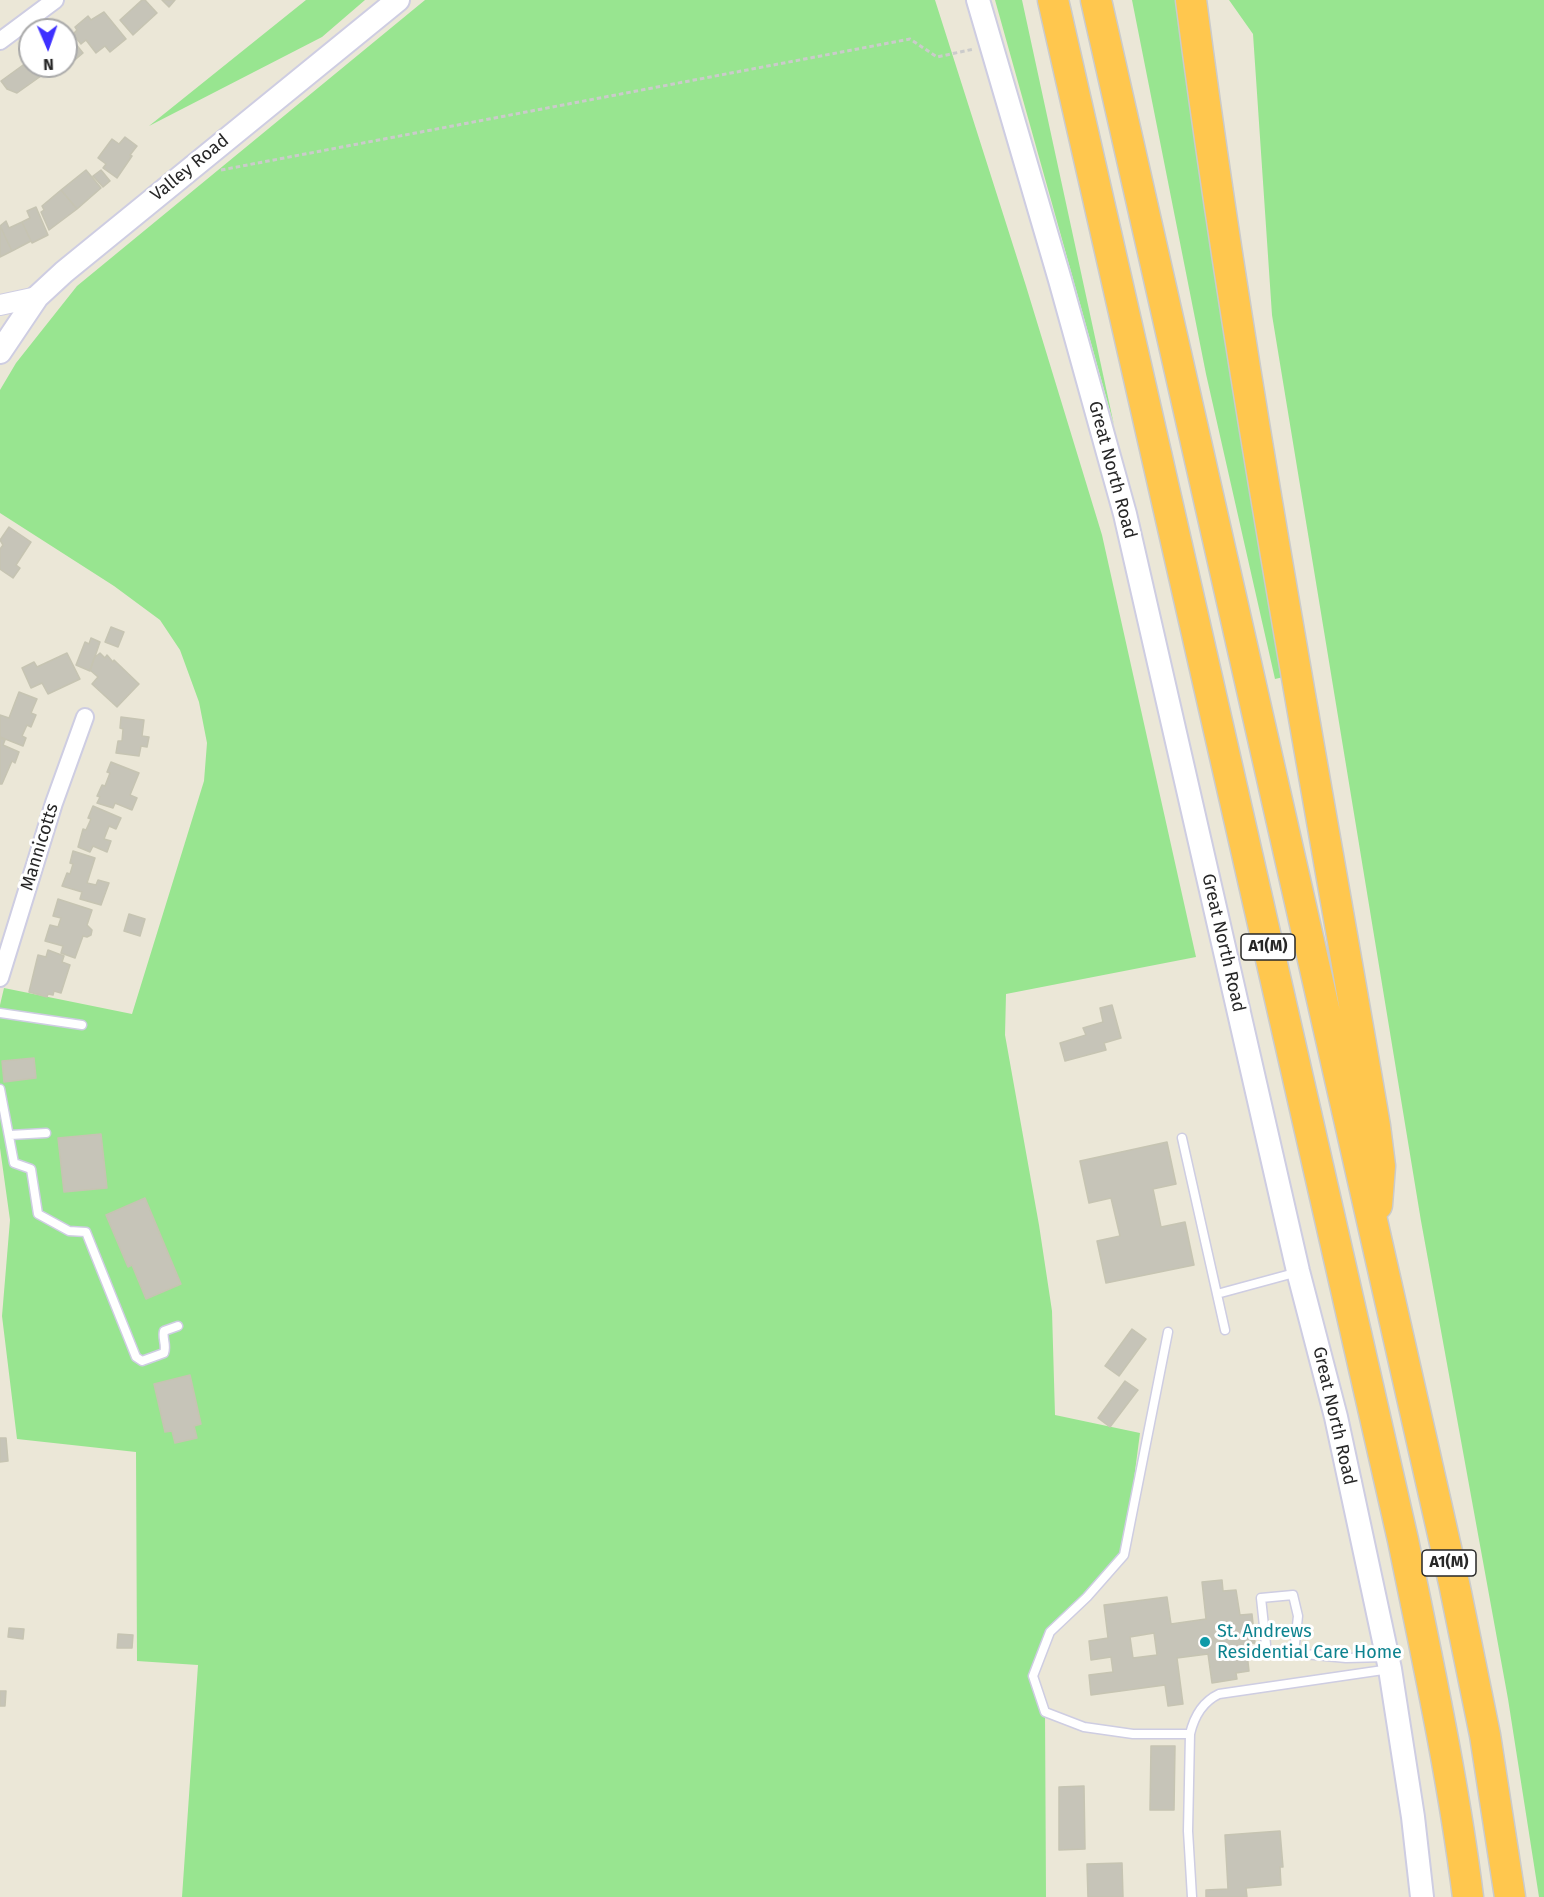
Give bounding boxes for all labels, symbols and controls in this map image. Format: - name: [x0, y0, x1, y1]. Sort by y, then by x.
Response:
- north arrow: [18, 18, 78, 78]
- text: N: [43, 55, 54, 74]
- street label: Valley Road: [147, 130, 233, 206]
- street label: Great North Road: [1083, 399, 1141, 541]
- street label: Mannicotts: [16, 801, 64, 893]
- street label: Great North Road: [1197, 872, 1249, 1014]
- road number: A1(M): [1241, 934, 1295, 960]
- street label: Great North Road: [1308, 1345, 1360, 1487]
- road number: A1(M): [1422, 1550, 1476, 1576]
- place label: St. Andrews Residential Care Home: [1217, 1621, 1402, 1664]
- marker: St. Andrews Residential Care Home: [1198, 1635, 1212, 1649]

